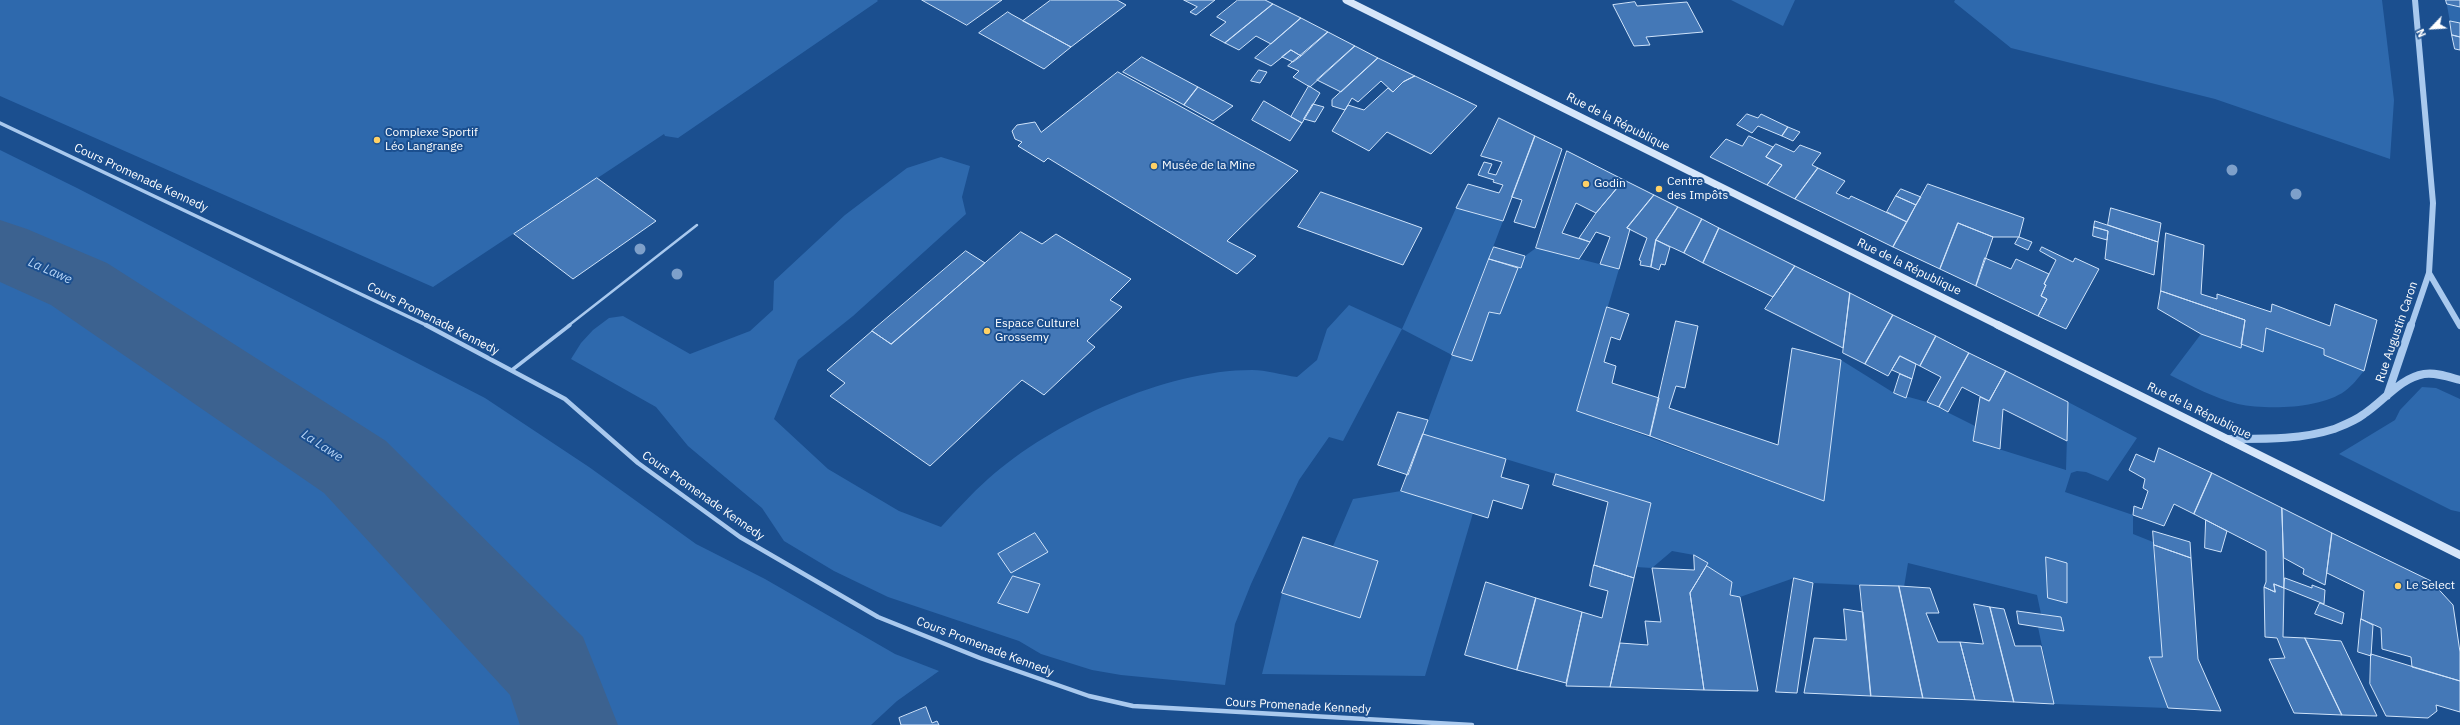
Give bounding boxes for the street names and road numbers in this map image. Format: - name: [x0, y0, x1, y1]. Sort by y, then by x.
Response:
- street label: Rue de la République: [1564, 90, 1672, 154]
- street label: Cours Promenade Kennedy: [72, 141, 210, 215]
- street label: Rue de la République: [1854, 235, 1964, 299]
- street label: Cours Promenade Kennedy: [365, 279, 501, 359]
- street label: Rue Augustin Caron: [2373, 280, 2421, 384]
- street label: Rue de la République: [2144, 379, 2254, 443]
- street label: Cours Promenade Kennedy: [639, 448, 767, 544]
- street label: Cours Promenade Kennedy: [914, 614, 1056, 680]
- street label: Cours Promenade Kennedy: [1225, 695, 1371, 717]

